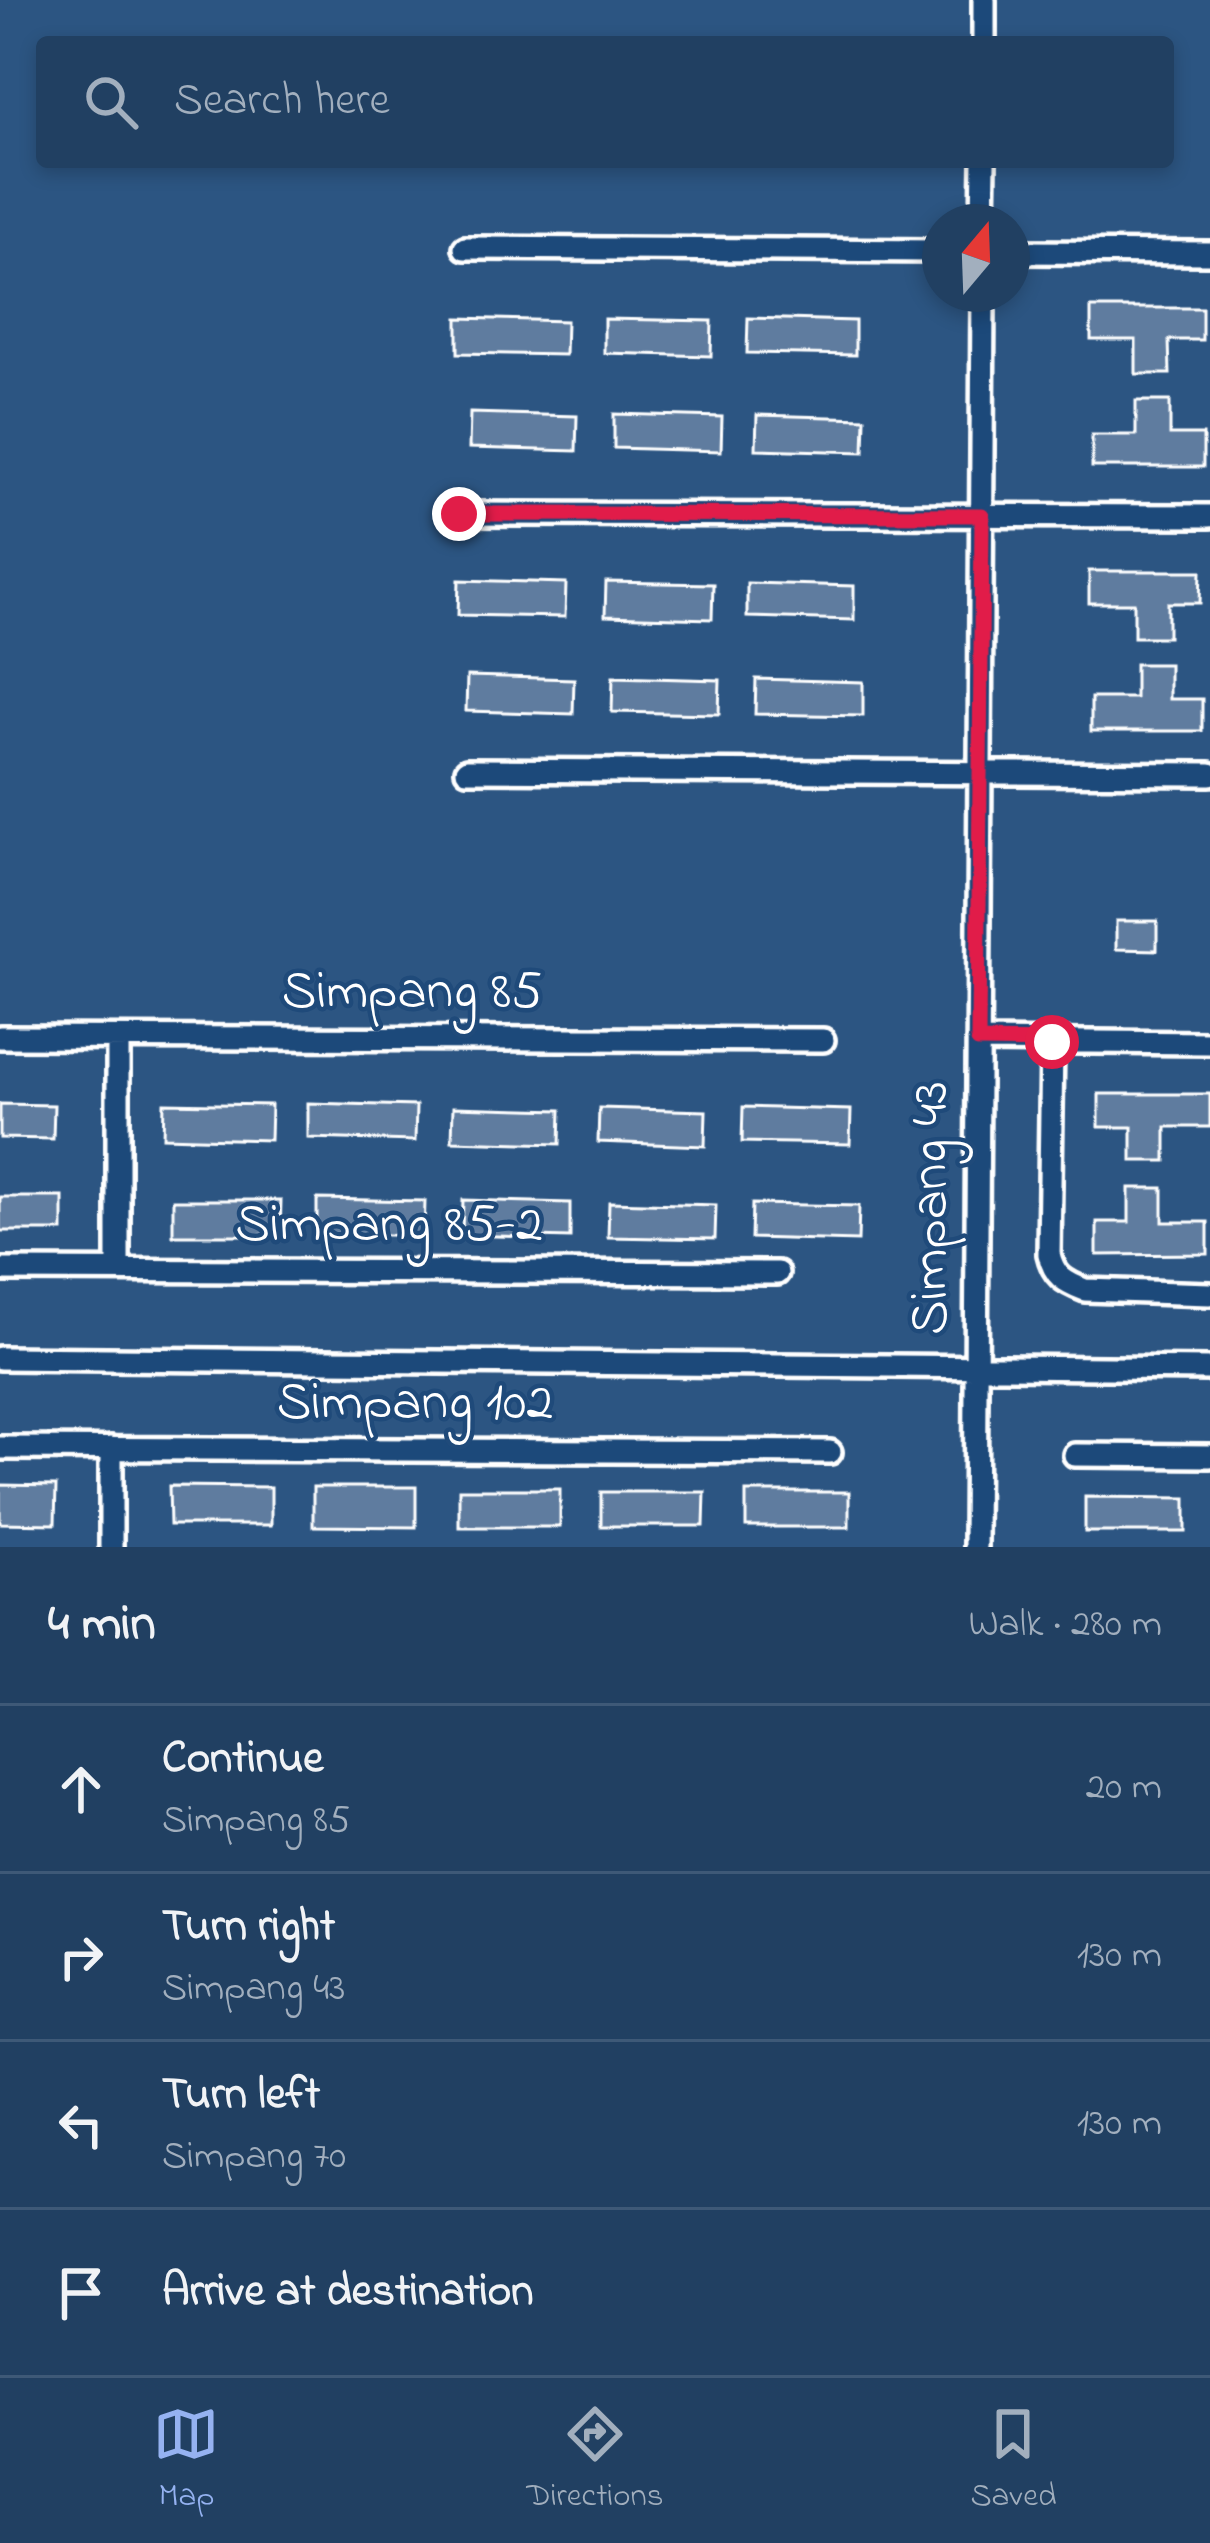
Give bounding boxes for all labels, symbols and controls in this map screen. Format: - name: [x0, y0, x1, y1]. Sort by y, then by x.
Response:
- search box: [36, 36, 1174, 168]
- icon: search: [78, 69, 144, 135]
- text: Search here: [174, 69, 390, 135]
- north arrow: [922, 204, 1030, 312]
- route end: [432, 487, 486, 541]
- street label: Simpang 85: [282, 955, 542, 1034]
- route start: [1025, 1015, 1079, 1069]
- street label: Simpang 43: [894, 1081, 973, 1335]
- street label: Simpang 85-2: [235, 1188, 543, 1267]
- street label: Simpang 102: [277, 1366, 553, 1445]
- text: 4 min: [48, 1588, 156, 1663]
- text: Walk · 280 m: [968, 1597, 1162, 1654]
- text: Continue: [162, 1727, 323, 1793]
- icon: ahead: [48, 1756, 114, 1822]
- text: 20 m: [1086, 1760, 1162, 1817]
- text: Simpang 85: [162, 1793, 350, 1850]
- text: Turn right: [162, 1895, 335, 1961]
- icon: right: [48, 1924, 114, 1990]
- text: 130 m: [1077, 1928, 1162, 1985]
- text: Simpang 43: [162, 1961, 345, 2018]
- text: Turn left: [162, 2063, 320, 2129]
- icon: left: [48, 2092, 114, 2158]
- text: 130 m: [1077, 2096, 1162, 2153]
- text: Simpang 70: [162, 2129, 346, 2186]
- icon: arrive: [48, 2260, 114, 2326]
- text: Arrive at destination: [162, 2260, 533, 2326]
- tab: Map: [153, 2401, 219, 2521]
- tab: Directions: [526, 2401, 664, 2521]
- tab: Saved: [970, 2401, 1057, 2521]

